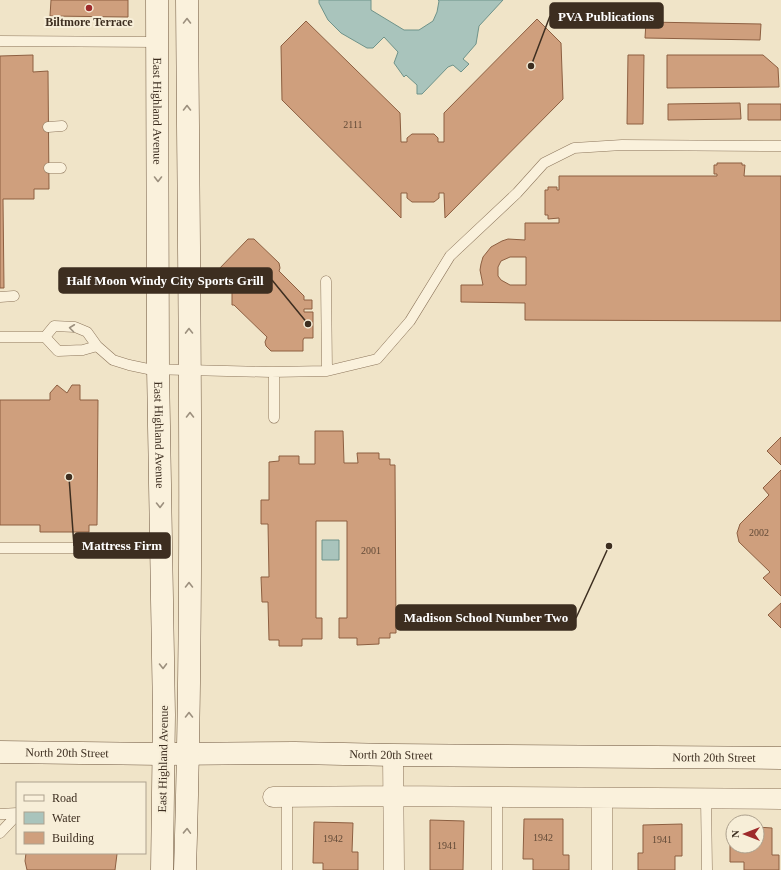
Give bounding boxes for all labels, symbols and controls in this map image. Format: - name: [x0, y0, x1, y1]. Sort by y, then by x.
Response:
- marker: Biltmore Terrace: [84, 3, 94, 13]
- callout: PVA Publications: [550, 3, 663, 28]
- text: PVA Publications: [558, 9, 654, 24]
- place label: Biltmore Terrace: [45, 15, 133, 29]
- one-way arrow: [183, 18, 191, 24]
- street label: East Highland Avenue: [150, 57, 164, 165]
- one-way arrow: [183, 105, 191, 111]
- house number: 2111: [343, 119, 363, 130]
- one-way arrow: [154, 176, 162, 182]
- callout: Half Moon Windy City Sports Grill: [59, 268, 272, 293]
- text: Half Moon Windy City Sports Grill: [66, 273, 264, 288]
- one-way arrow: [69, 324, 75, 333]
- one-way arrow: [185, 328, 193, 334]
- street label: East Highland Avenue: [151, 381, 167, 489]
- one-way arrow: [186, 412, 194, 418]
- one-way arrow: [156, 502, 164, 508]
- house number: 2002: [749, 527, 769, 538]
- callout: Mattress Firm: [74, 533, 170, 558]
- text: Mattress Firm: [82, 538, 162, 553]
- house number: 2001: [361, 545, 381, 556]
- one-way arrow: [185, 582, 194, 588]
- callout: Madison School Number Two: [396, 605, 576, 630]
- text: Madison School Number Two: [404, 610, 568, 625]
- one-way arrow: [159, 663, 167, 669]
- street label: East Highland Avenue: [155, 705, 171, 813]
- one-way arrow: [185, 712, 193, 718]
- street label: North 20th Street: [25, 745, 109, 760]
- street label: North 20th Street: [349, 747, 433, 762]
- street label: North 20th Street: [672, 750, 756, 765]
- legend: [16, 782, 146, 854]
- text: Road: [52, 791, 77, 805]
- text: Water: [52, 811, 80, 825]
- north arrow: [725, 814, 765, 854]
- one-way arrow: [182, 828, 191, 834]
- text: N: [729, 830, 741, 838]
- text: Building: [52, 831, 94, 845]
- house number: 1942: [533, 832, 553, 843]
- house number: 1942: [323, 833, 343, 844]
- house number: 1941: [652, 834, 672, 845]
- house number: 1941: [437, 840, 457, 851]

